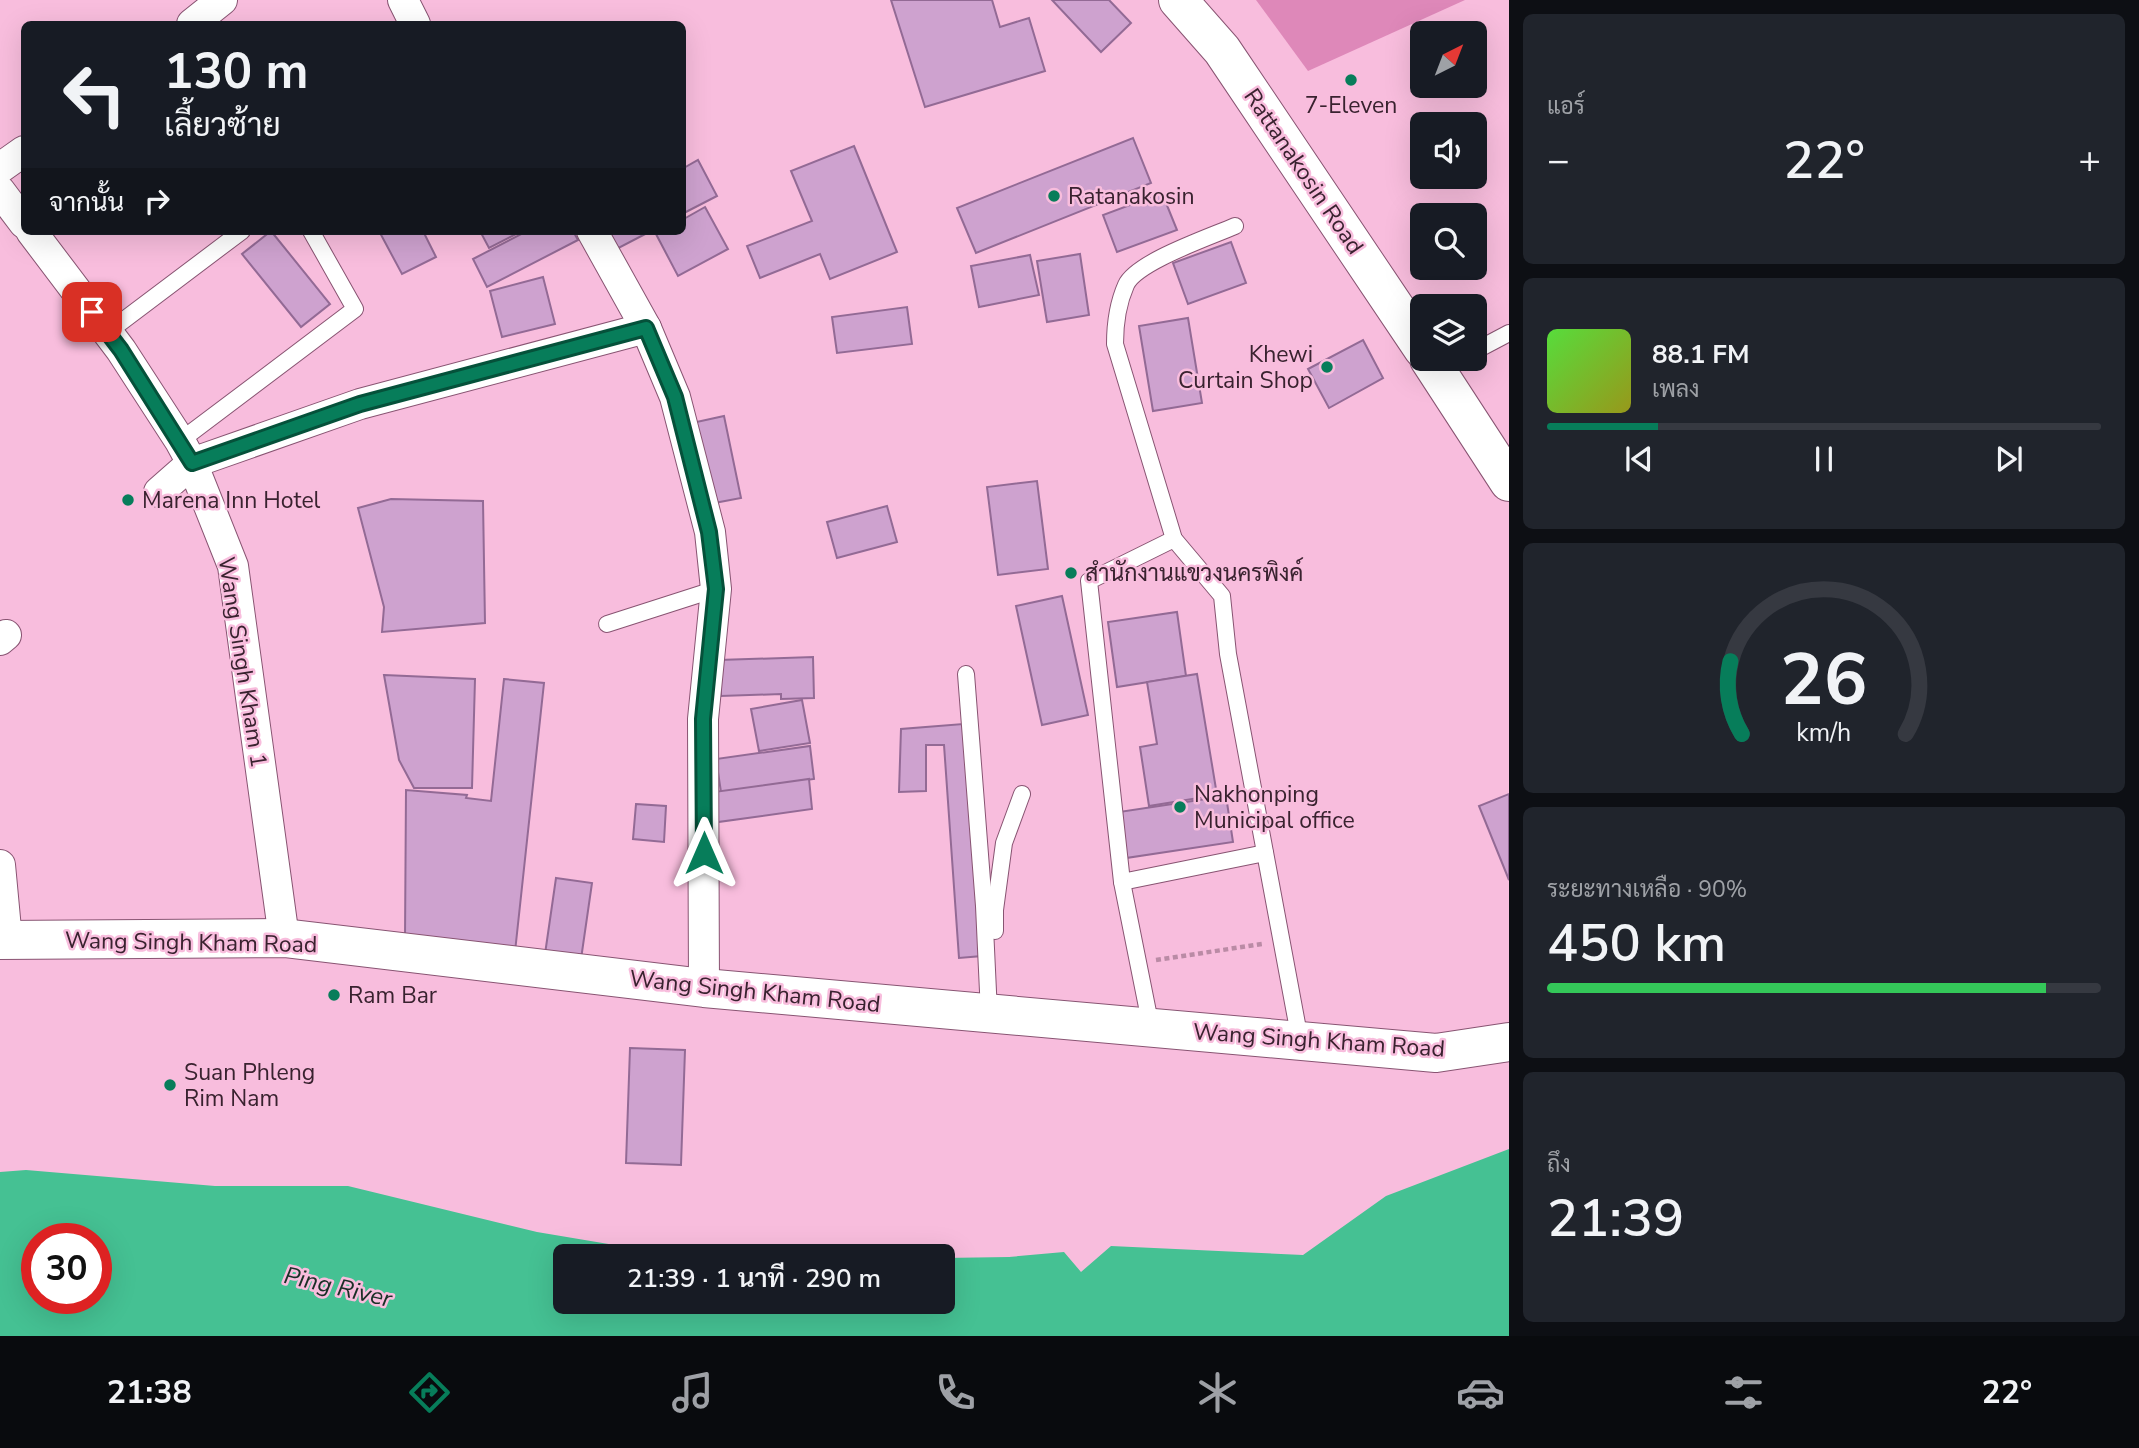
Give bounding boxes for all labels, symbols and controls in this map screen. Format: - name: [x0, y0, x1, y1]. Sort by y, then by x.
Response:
- north arrow: [1410, 21, 1488, 98]
- map controls: [1410, 21, 1487, 371]
- text: 130 m: [164, 38, 308, 105]
- icon: left: [49, 49, 140, 140]
- marker: 7-Eleven: [1343, 72, 1359, 88]
- street label: Rattanakosin Road: [1237, 82, 1371, 260]
- place label: 7-Eleven: [1305, 90, 1397, 121]
- text: แอร์: [1547, 91, 1585, 122]
- text: เลี้ยวซ้าย: [164, 104, 281, 147]
- button: sound: [1410, 112, 1487, 189]
- text: 22°: [1783, 125, 1865, 196]
- text: −: [1547, 135, 1570, 186]
- text: +: [2078, 135, 2101, 186]
- place label: Ratanakosin: [1068, 181, 1195, 212]
- icon: right: [138, 182, 176, 220]
- text: จากนั้น: [49, 185, 124, 220]
- marker: Ratanakosin: [1046, 188, 1062, 204]
- button: search: [1410, 203, 1487, 280]
- pin: [62, 282, 122, 342]
- icon: arrive: [73, 293, 111, 331]
- button: layers: [1410, 294, 1487, 371]
- text: 88.1 FM: [1652, 337, 1749, 372]
- place label: Khewi Curtain Shop: [1178, 339, 1313, 396]
- marker: Khewi Curtain Shop: [1319, 359, 1335, 375]
- text: เพลง: [1652, 374, 1699, 405]
- icon: previous: [1620, 440, 1658, 478]
- icon: pause: [1805, 440, 1843, 478]
- icon: next: [1990, 440, 2028, 478]
- place label: Marena Inn Hotel: [142, 485, 321, 516]
- marker: Marena Inn Hotel: [120, 492, 136, 508]
- street label: Wang Singh Kham 1: [211, 555, 274, 770]
- place label: สำนักงานแขวงนครพิงค์: [1085, 557, 1303, 589]
- marker: สำนักงานแขวงนครพิงค์: [1063, 565, 1079, 581]
- text: 26: [1780, 630, 1868, 730]
- text: km/h: [1796, 716, 1852, 750]
- place label: Nakhonping Municipal office: [1194, 779, 1355, 836]
- marker: Nakhonping Municipal office: [1172, 799, 1188, 815]
- position arrow: [667, 816, 741, 890]
- text: ระยะทางเหลือ · 90%: [1547, 874, 1747, 905]
- text: 450 km: [1547, 908, 1726, 979]
- street label: Wang Singh Kham Road: [65, 925, 317, 960]
- street label: Wang Singh Kham Road: [628, 963, 882, 1020]
- place label: Ram Bar: [348, 980, 438, 1011]
- marker: Ram Bar: [326, 987, 342, 1003]
- street label: Wang Singh Kham Road: [1192, 1016, 1446, 1065]
- place label: Suan Phleng Rim Nam: [184, 1057, 315, 1114]
- marker: Suan Phleng Rim Nam: [162, 1077, 178, 1093]
- text: ถึง: [1547, 1149, 1571, 1180]
- text: 21:39: [1547, 1183, 1684, 1254]
- speed limit sign: 30: [21, 1223, 112, 1314]
- water label: Ping River: [281, 1259, 396, 1315]
- text: 21:39 · 1 นาที · 290 m: [627, 1261, 881, 1296]
- icon: directions: [405, 1368, 454, 1417]
- icon: music: [668, 1368, 717, 1417]
- icon: phone: [931, 1368, 980, 1417]
- icon: climate: [1193, 1368, 1242, 1417]
- icon: car: [1456, 1368, 1505, 1417]
- icon: filters: [1719, 1368, 1768, 1417]
- text: 21:38: [107, 1371, 192, 1414]
- text: 22°: [1982, 1371, 2032, 1414]

